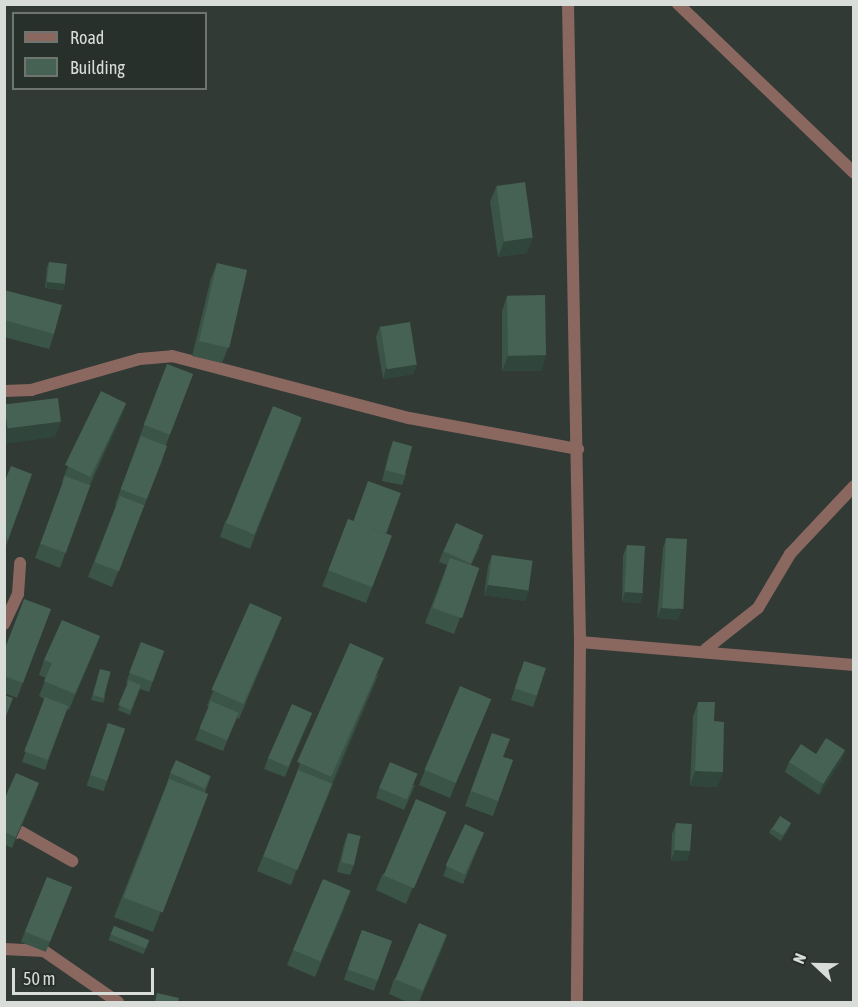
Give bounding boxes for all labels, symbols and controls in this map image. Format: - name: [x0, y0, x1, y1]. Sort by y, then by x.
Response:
- legend: [12, 12, 207, 90]
- text: Road: [70, 27, 104, 48]
- text: Building: [70, 57, 125, 78]
- north arrow: [786, 935, 846, 995]
- text: N: [789, 951, 809, 966]
- scale bar: [15, 956, 158, 994]
- text: 50 m: [23, 968, 55, 989]

